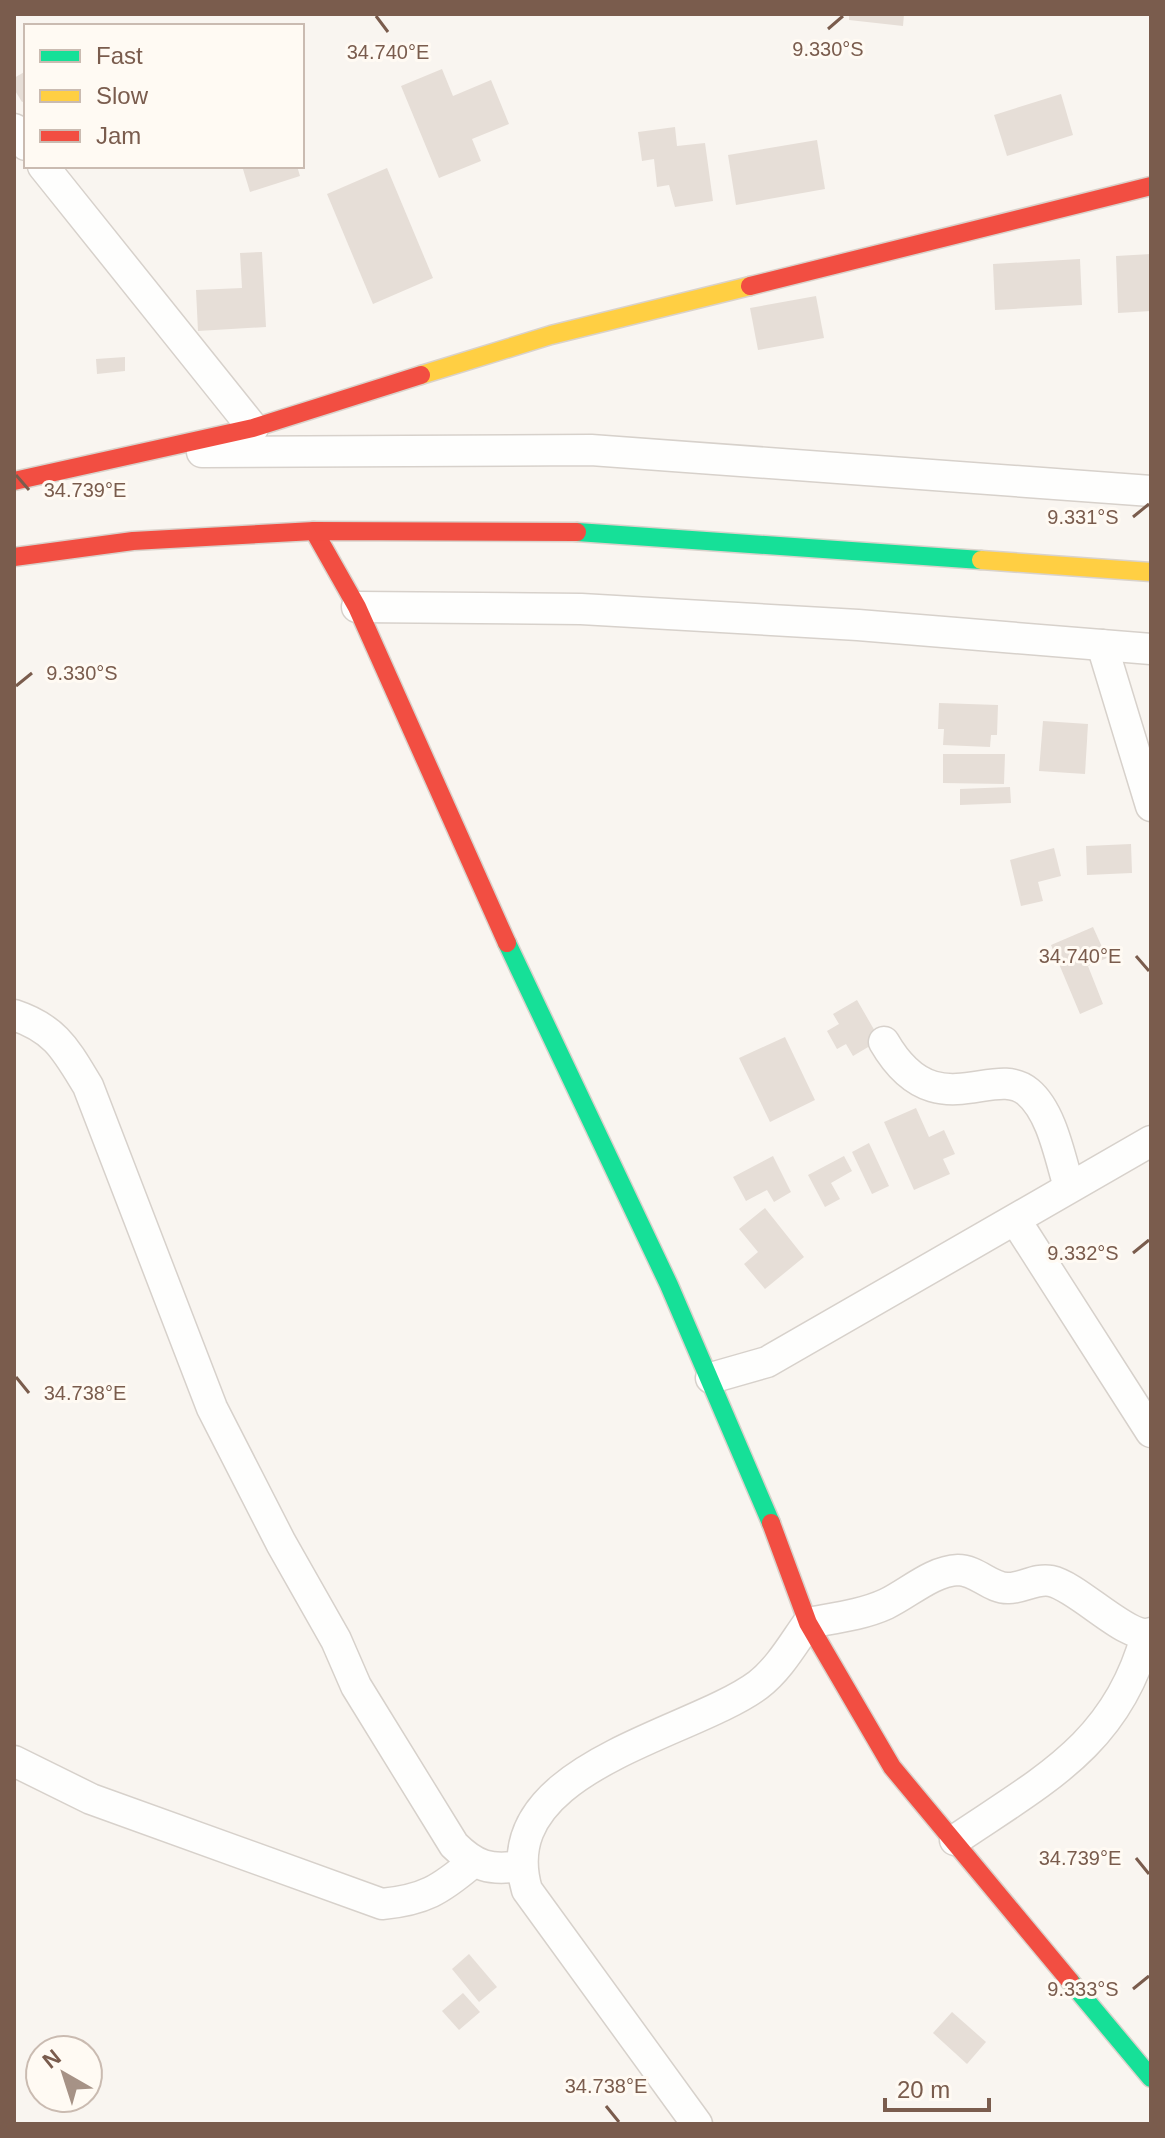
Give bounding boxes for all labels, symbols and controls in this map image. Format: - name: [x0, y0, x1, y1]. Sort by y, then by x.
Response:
- legend: [24, 24, 304, 168]
- text: 9.330°S: [792, 38, 864, 60]
- text: 34.740°E: [347, 41, 429, 63]
- text: Fast: [96, 42, 143, 69]
- text: Slow: [96, 82, 149, 109]
- text: Jam: [96, 122, 141, 149]
- text: 34.739°E: [44, 479, 126, 501]
- text: 9.331°S: [1047, 506, 1119, 528]
- text: 9.330°S: [46, 662, 118, 684]
- text: 34.740°E: [1039, 945, 1121, 967]
- text: 9.332°S: [1047, 1242, 1119, 1264]
- text: 34.738°E: [44, 1382, 126, 1404]
- text: 34.739°E: [1039, 1847, 1121, 1869]
- text: 9.333°S: [1047, 1978, 1119, 2000]
- north arrow: [24, 2034, 104, 2114]
- text: N: [38, 2044, 66, 2074]
- scale bar: [885, 2062, 989, 2112]
- text: 34.738°E: [565, 2075, 647, 2097]
- text: 20 m: [897, 2076, 950, 2103]

